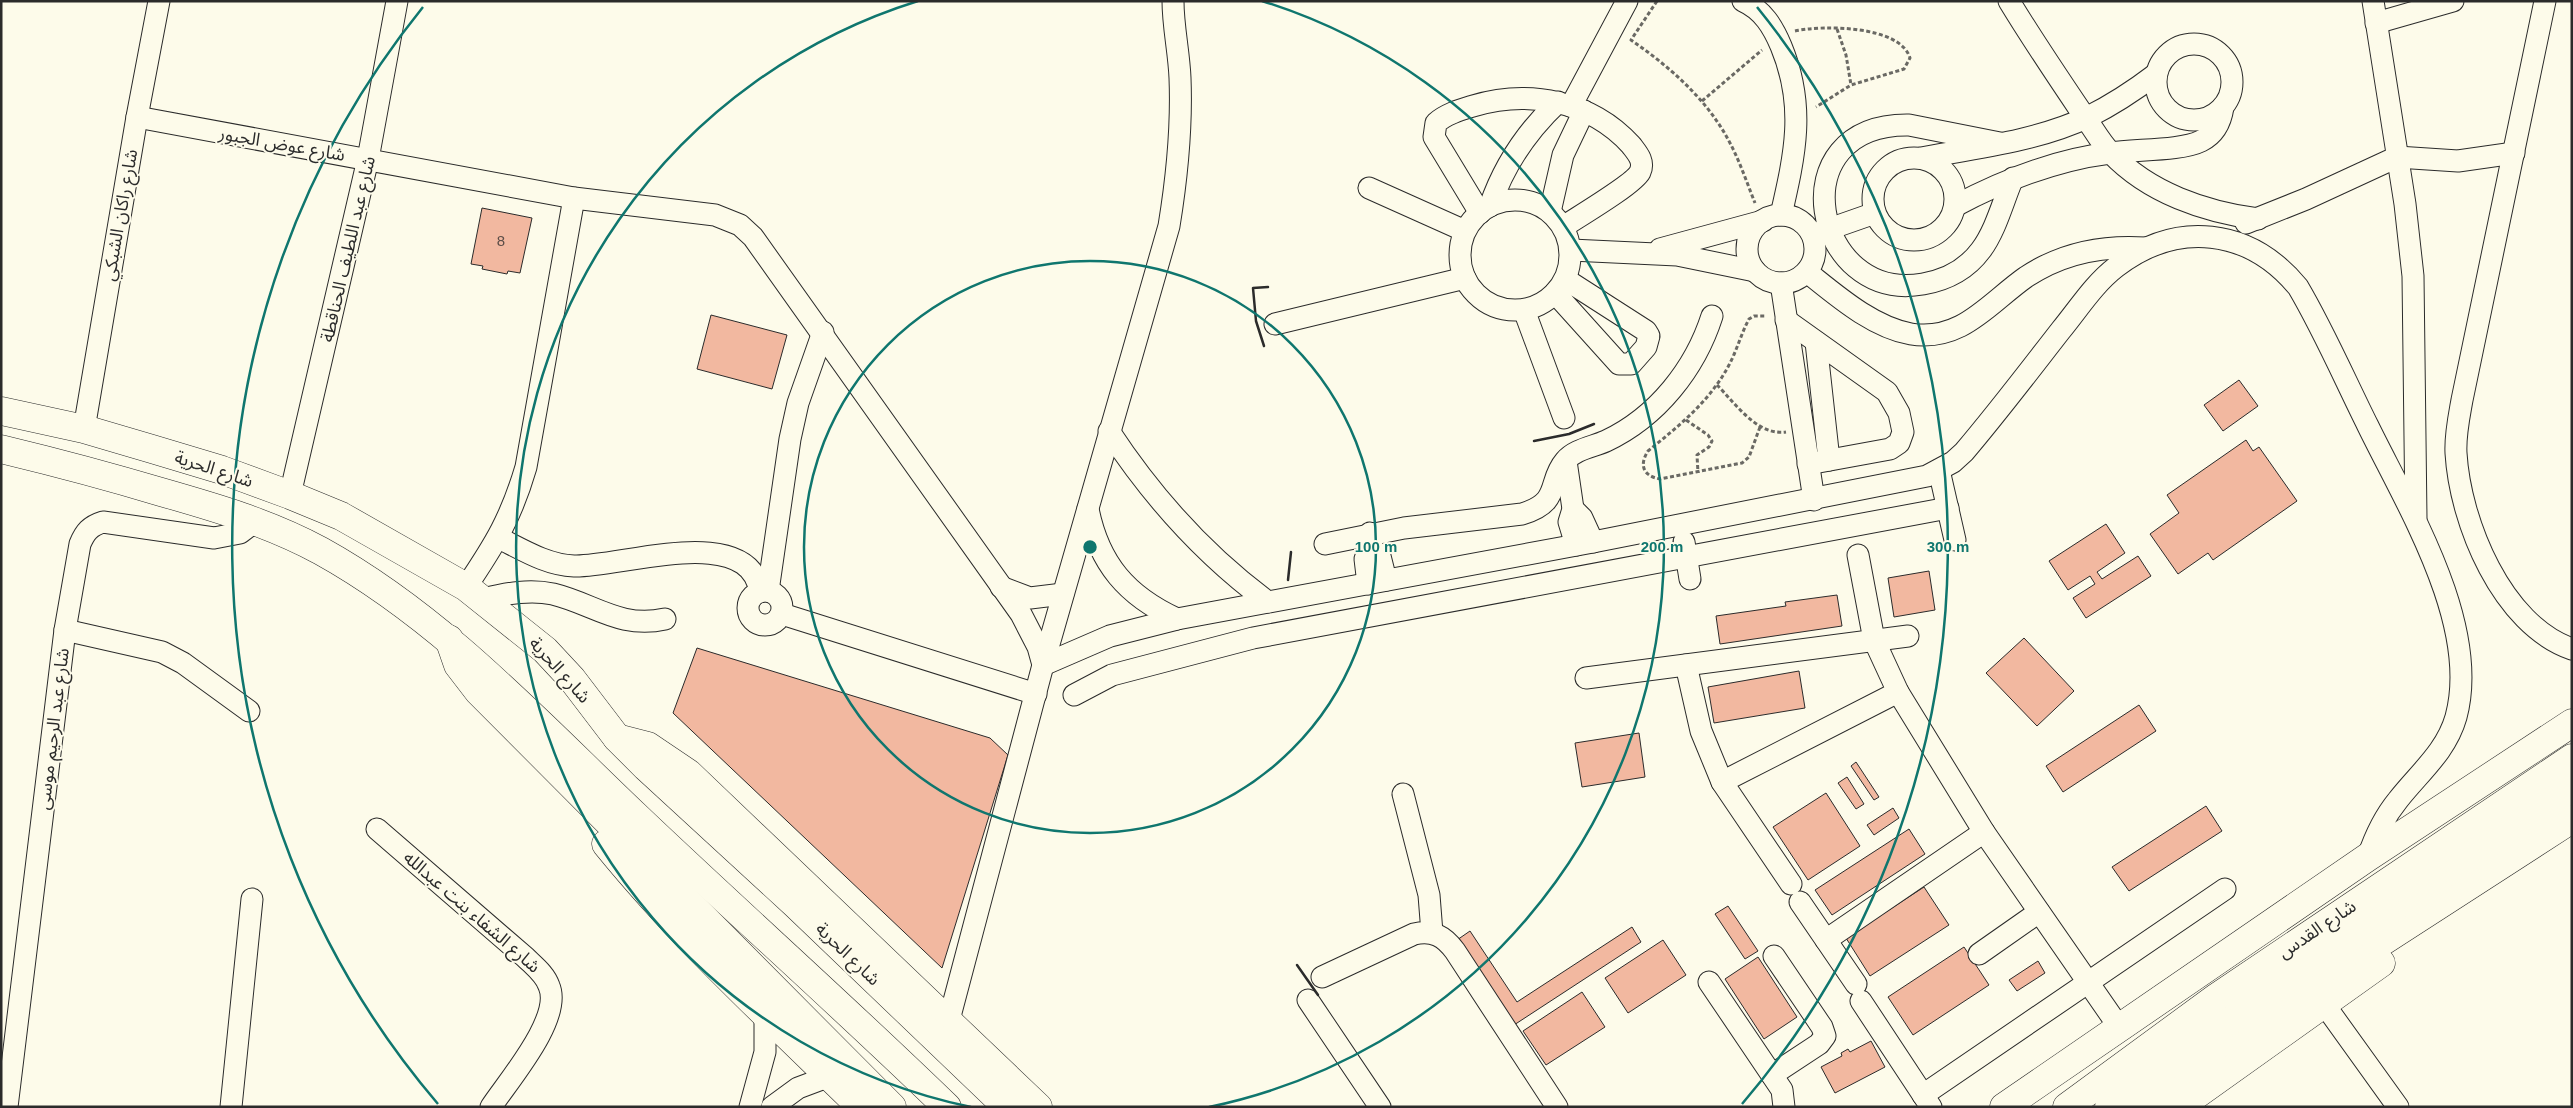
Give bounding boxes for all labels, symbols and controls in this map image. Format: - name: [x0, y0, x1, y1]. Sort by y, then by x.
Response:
- street label: شارع عوض الجبور: [216, 123, 347, 169]
- street label: شارع راكان الشبكي: [99, 148, 145, 283]
- street label: شارع عبد اللطيف الحناقطة: [317, 154, 383, 345]
- house number: 8: [497, 232, 505, 249]
- street label: شارع الحرية: [171, 447, 256, 495]
- centre of rings: [1081, 538, 1099, 556]
- text: 100 m: [1355, 538, 1397, 555]
- text: 200 m: [1641, 538, 1683, 555]
- text: 300 m: [1927, 538, 1969, 555]
- street label: شارع الحرية: [522, 633, 595, 710]
- street label: شارع عبد الرحيم موسى: [33, 647, 77, 812]
- street label: شارع الشفاء بنت عبدالله: [397, 847, 544, 980]
- street label: شارع القدس: [2274, 896, 2362, 966]
- street label: شارع الحرية: [809, 919, 884, 992]

